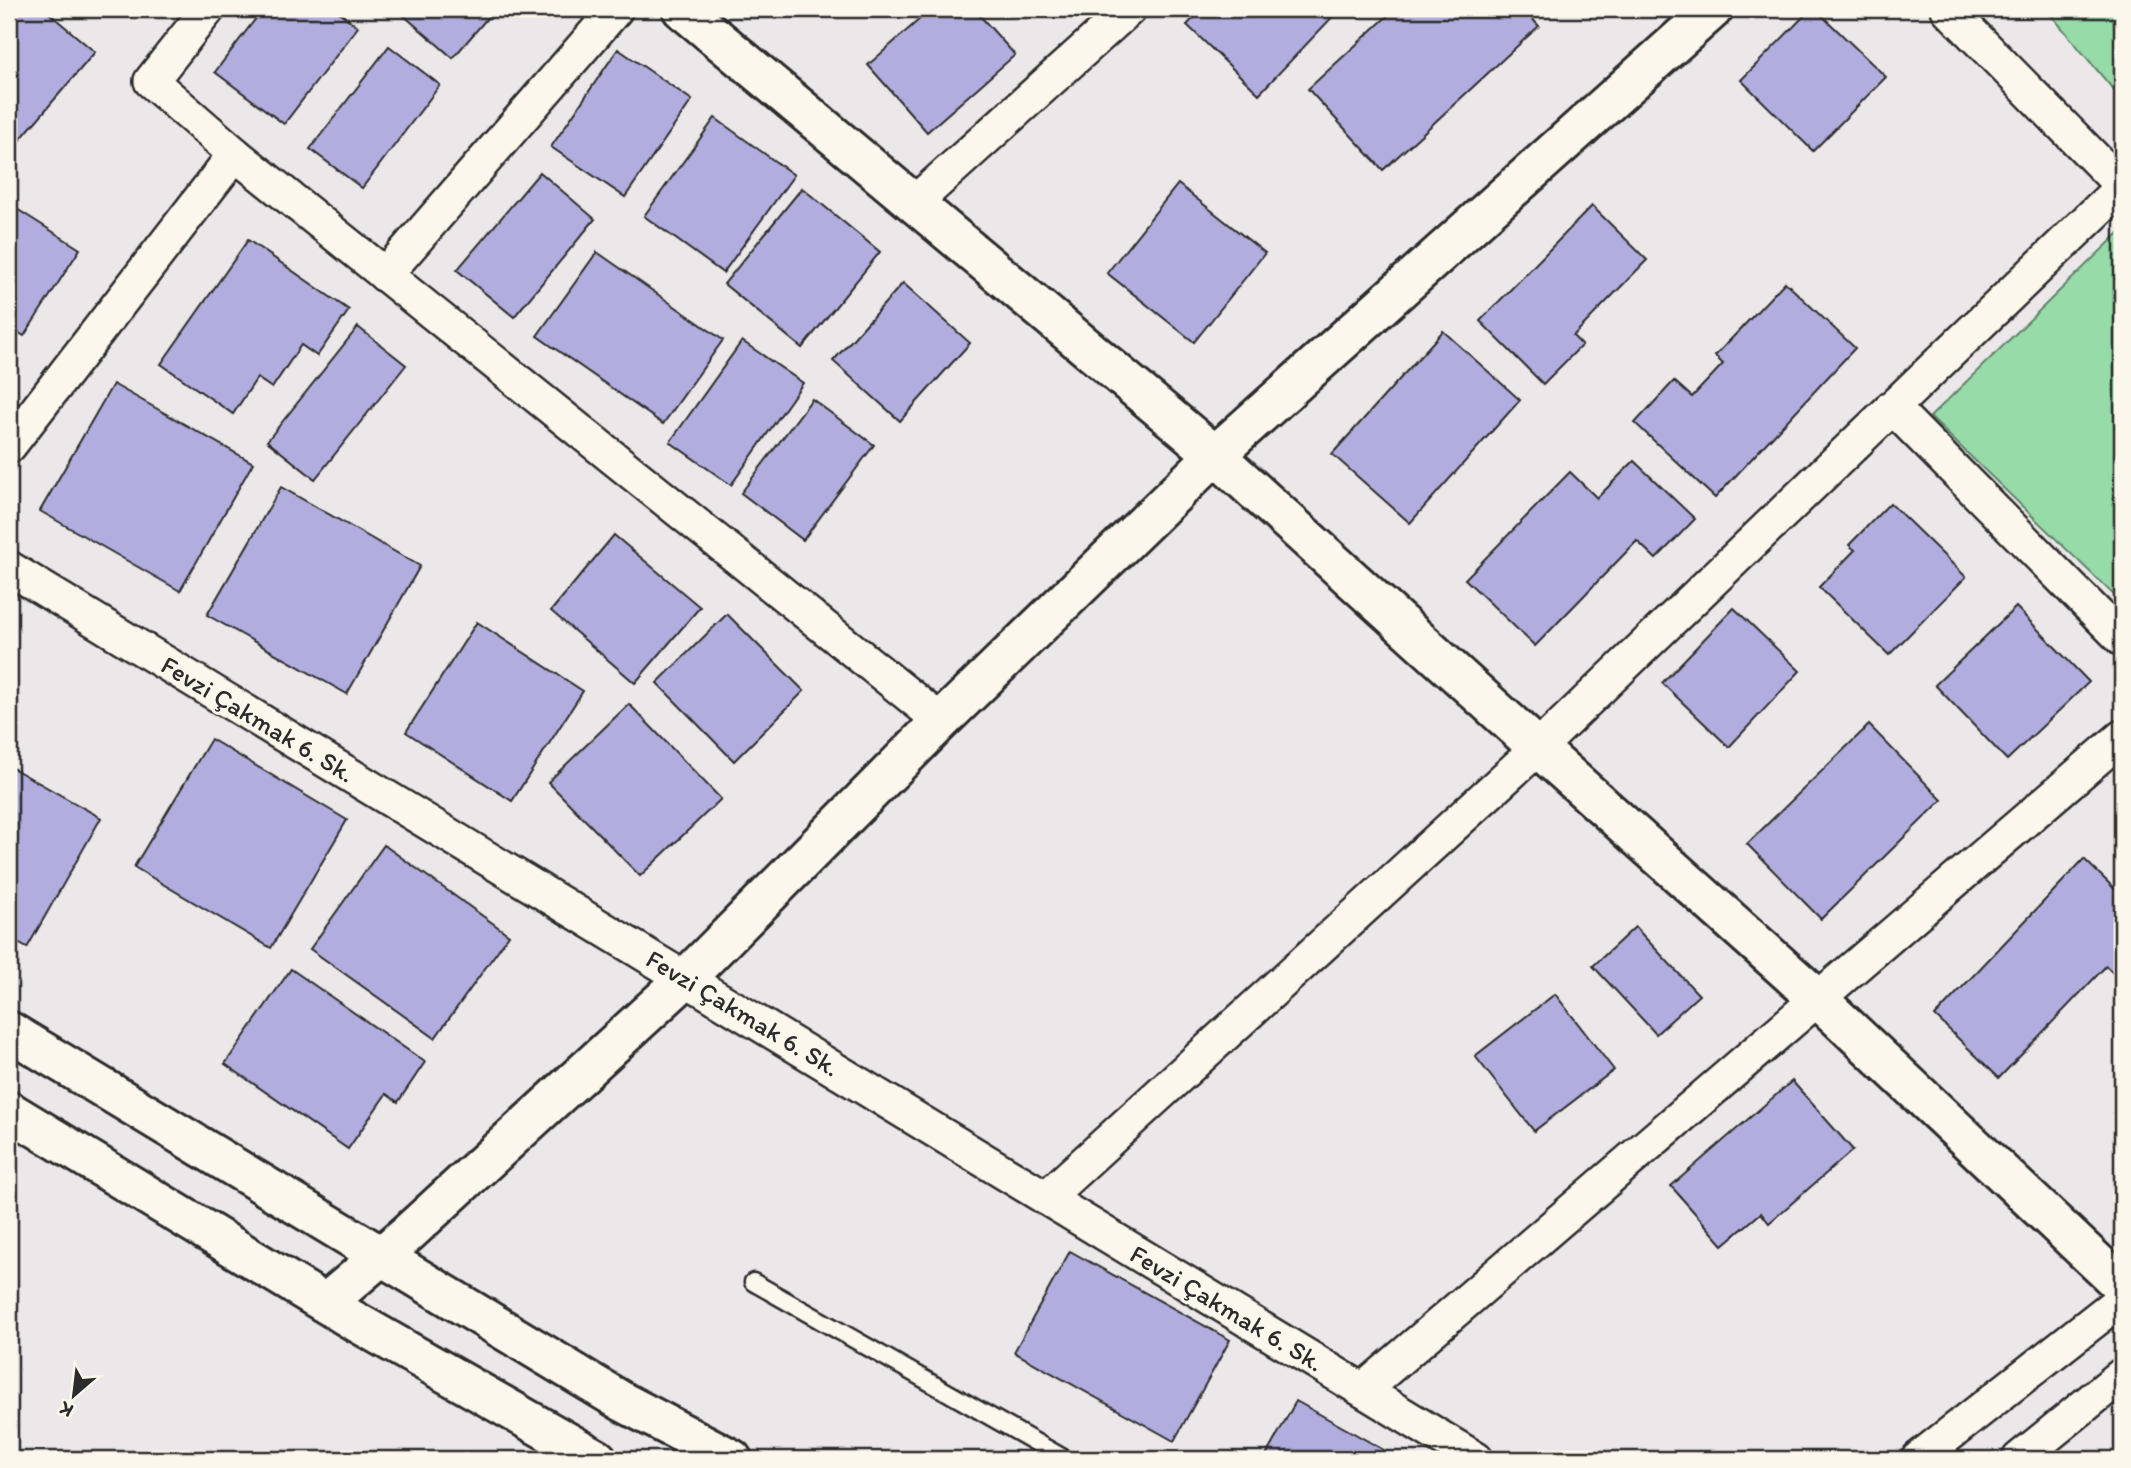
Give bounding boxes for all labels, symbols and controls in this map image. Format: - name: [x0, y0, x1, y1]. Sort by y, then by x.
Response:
- street label: Fevzi Çakmak 6. Sk.: [156, 649, 360, 789]
- street label: Fevzi Çakmak 6. Sk.: [641, 943, 845, 1083]
- street label: Fevzi Çakmak 6. Sk.: [1125, 1238, 1329, 1378]
- north arrow: [38, 1360, 108, 1430]
- text: K: [55, 1396, 77, 1423]

